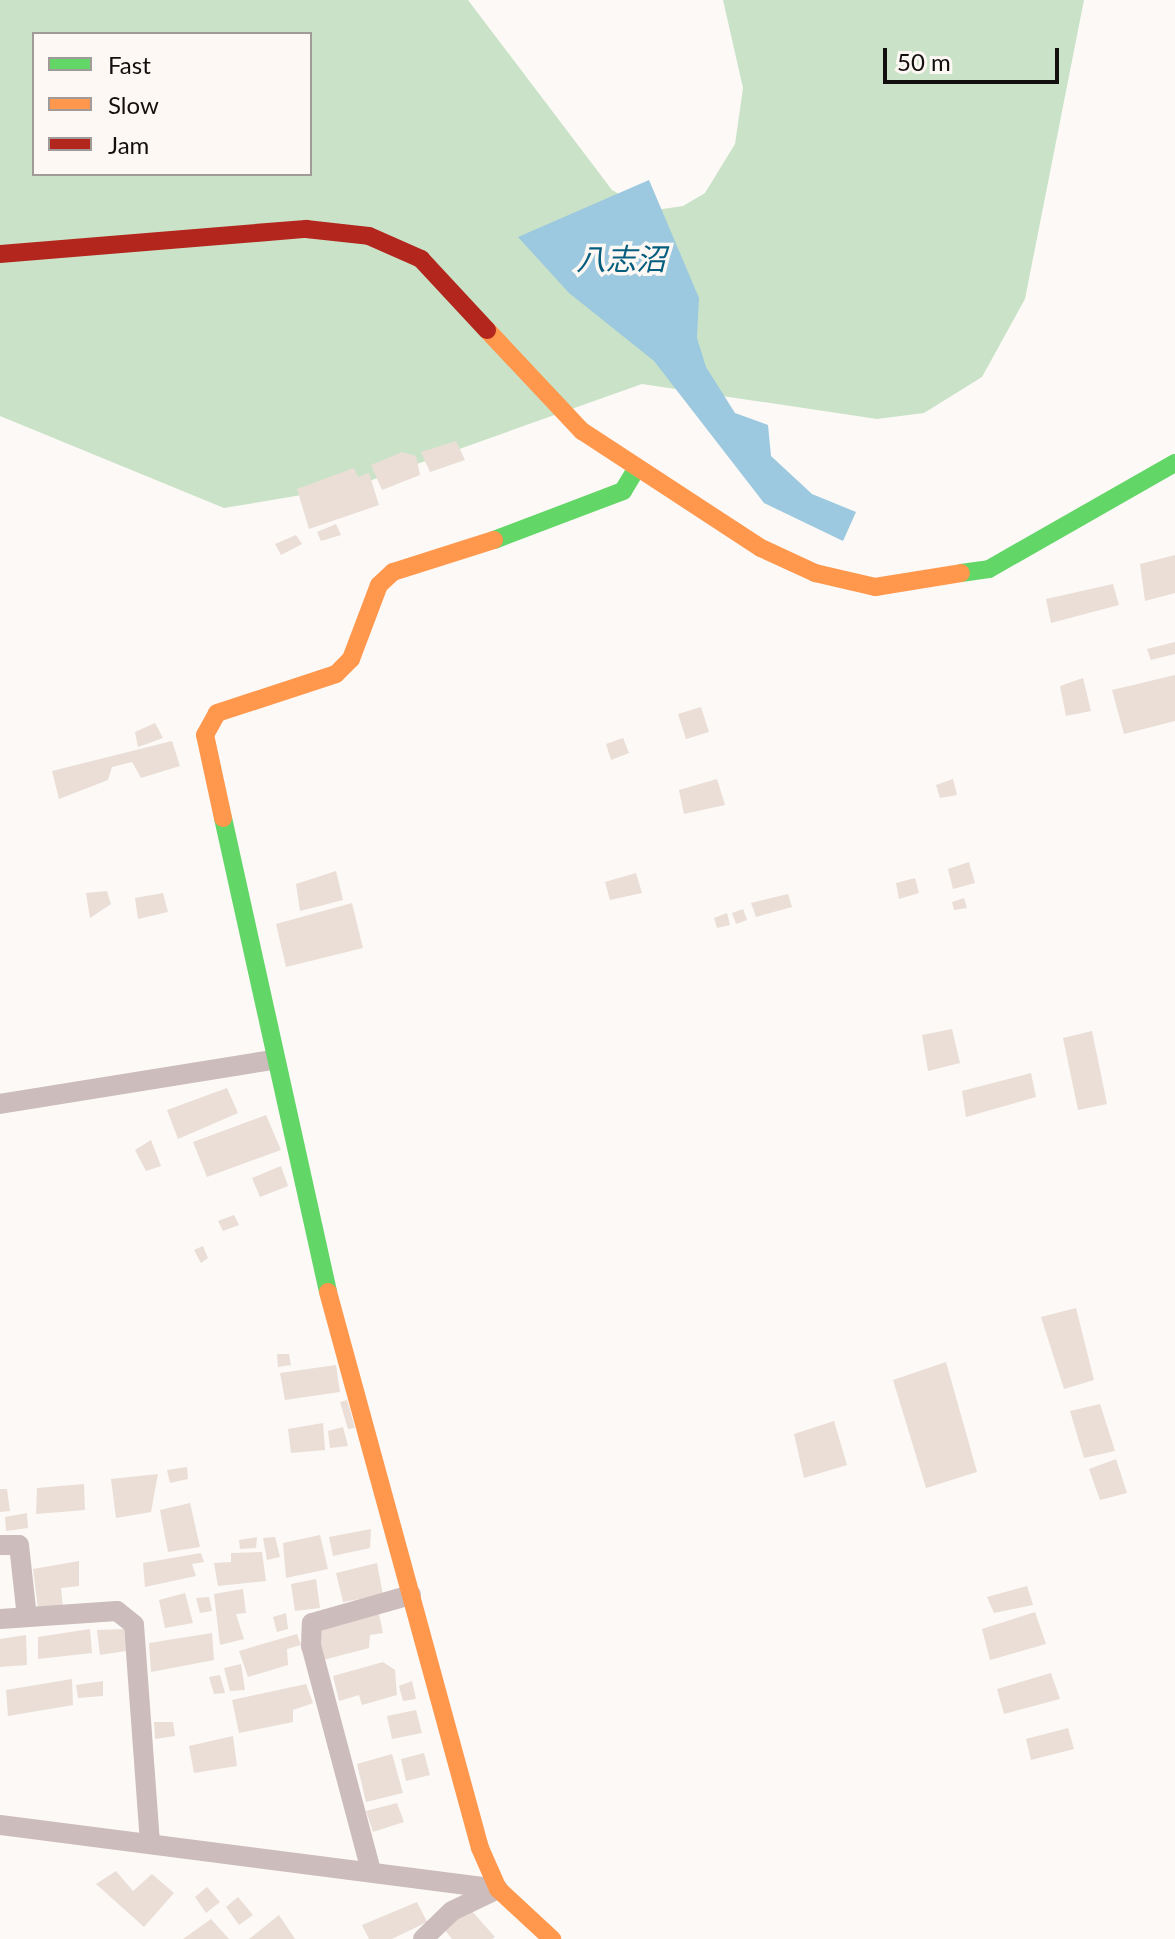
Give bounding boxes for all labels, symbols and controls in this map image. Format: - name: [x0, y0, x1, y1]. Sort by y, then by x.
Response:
- legend: [32, 32, 312, 176]
- scale bar: [887, 32, 1063, 82]
- text: 50 m: [897, 47, 951, 76]
- text: Fast: [108, 50, 151, 79]
- text: Slow: [108, 90, 159, 119]
- text: Jam: [108, 130, 149, 159]
- water label: 八志沼: [576, 240, 666, 276]

